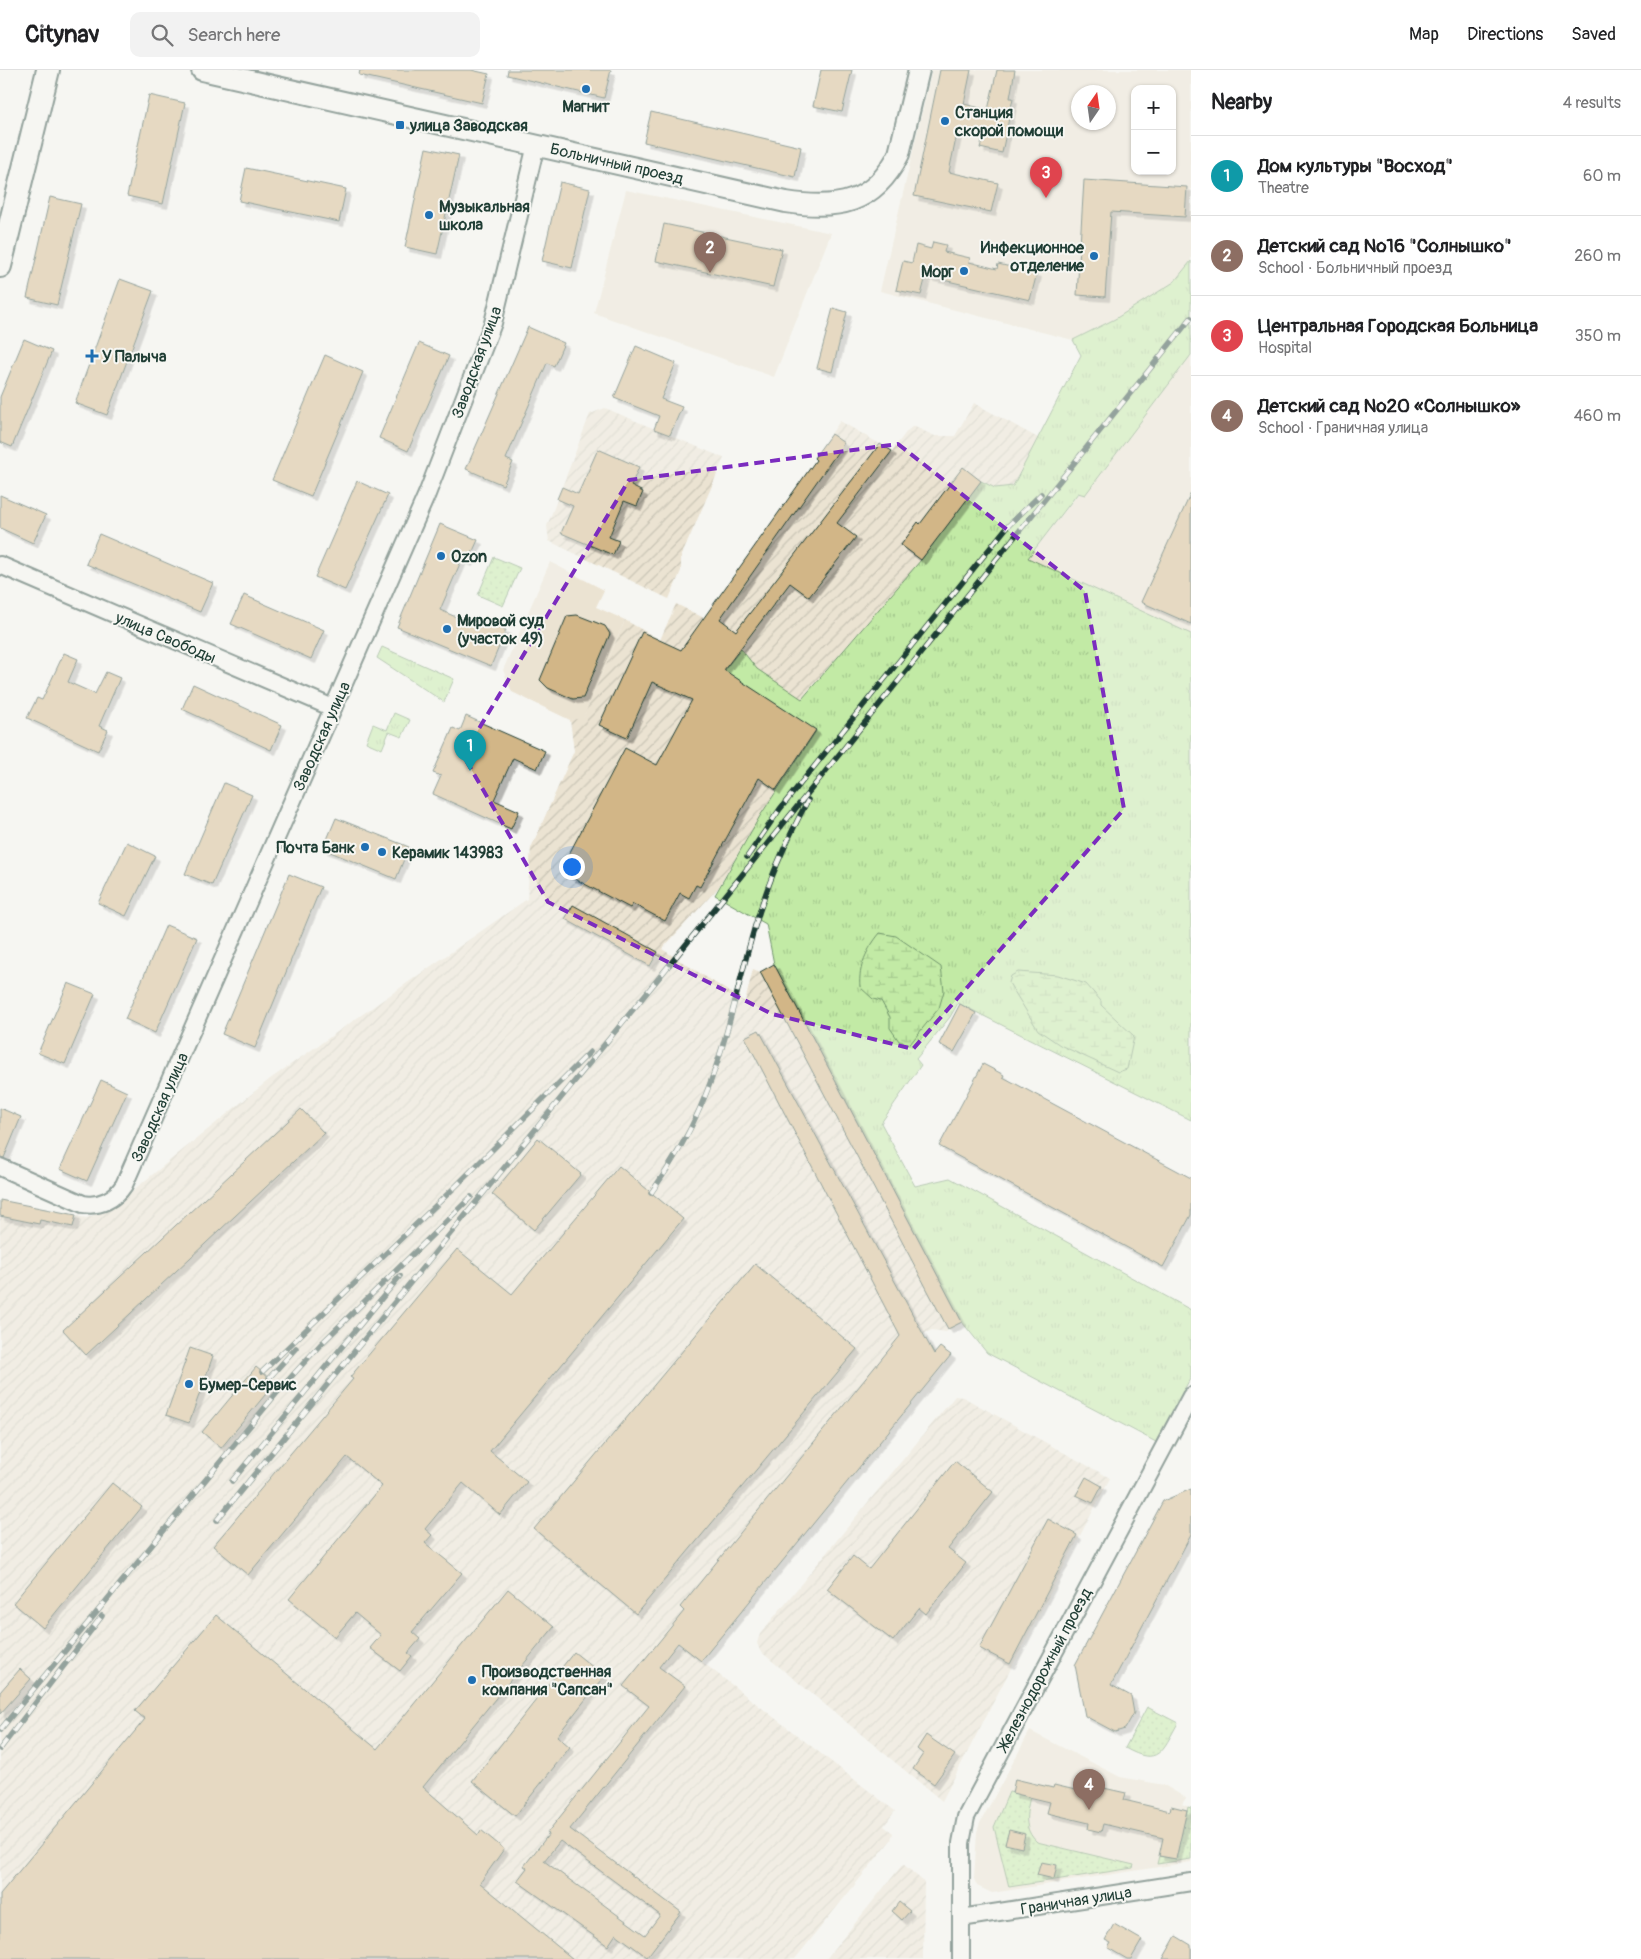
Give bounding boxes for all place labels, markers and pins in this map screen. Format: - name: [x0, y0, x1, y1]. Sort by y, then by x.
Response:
- marker: Магнит: [580, 83, 592, 95]
- place label: Магнит: [562, 97, 611, 117]
- place label: Станция скорой помощи: [954, 103, 1064, 141]
- marker: Станция скорой помощи: [939, 115, 951, 127]
- place label: улица Заводская: [409, 116, 528, 136]
- marker: улица Заводская: [394, 119, 406, 131]
- pin: 3: [1030, 157, 1062, 198]
- place label: Музыкальная школа: [439, 197, 530, 235]
- marker: Музыкальная школа: [423, 209, 435, 221]
- pin: 2: [694, 232, 726, 273]
- place label: Инфекционное отделение: [981, 238, 1085, 276]
- marker: Инфекционное отделение: [1088, 250, 1100, 262]
- place label: Морг: [921, 262, 955, 282]
- marker: Морг: [958, 265, 970, 277]
- place label: У Палыча: [102, 347, 167, 367]
- marker: У Палыча: [86, 350, 98, 362]
- place label: Ozon: [451, 547, 487, 567]
- marker: Ozon: [435, 550, 447, 562]
- place label: Мировой суд (участок 49): [457, 611, 544, 649]
- marker: Мировой суд (участок 49): [441, 623, 453, 635]
- pin: 1: [454, 730, 486, 771]
- place label: Почта Банк: [277, 838, 355, 858]
- marker: Почта Банк: [359, 841, 371, 853]
- place label: Керамик 143983: [392, 843, 503, 863]
- marker: Керамик 143983: [376, 846, 388, 858]
- place label: Бумер-Сервис: [199, 1375, 297, 1395]
- marker: Бумер-Сервис: [183, 1378, 195, 1390]
- place label: Производственная компания "Сапсан": [482, 1662, 613, 1700]
- marker: Производственная компания "Сапсан": [466, 1674, 478, 1686]
- pin: 4: [1073, 1769, 1105, 1810]

